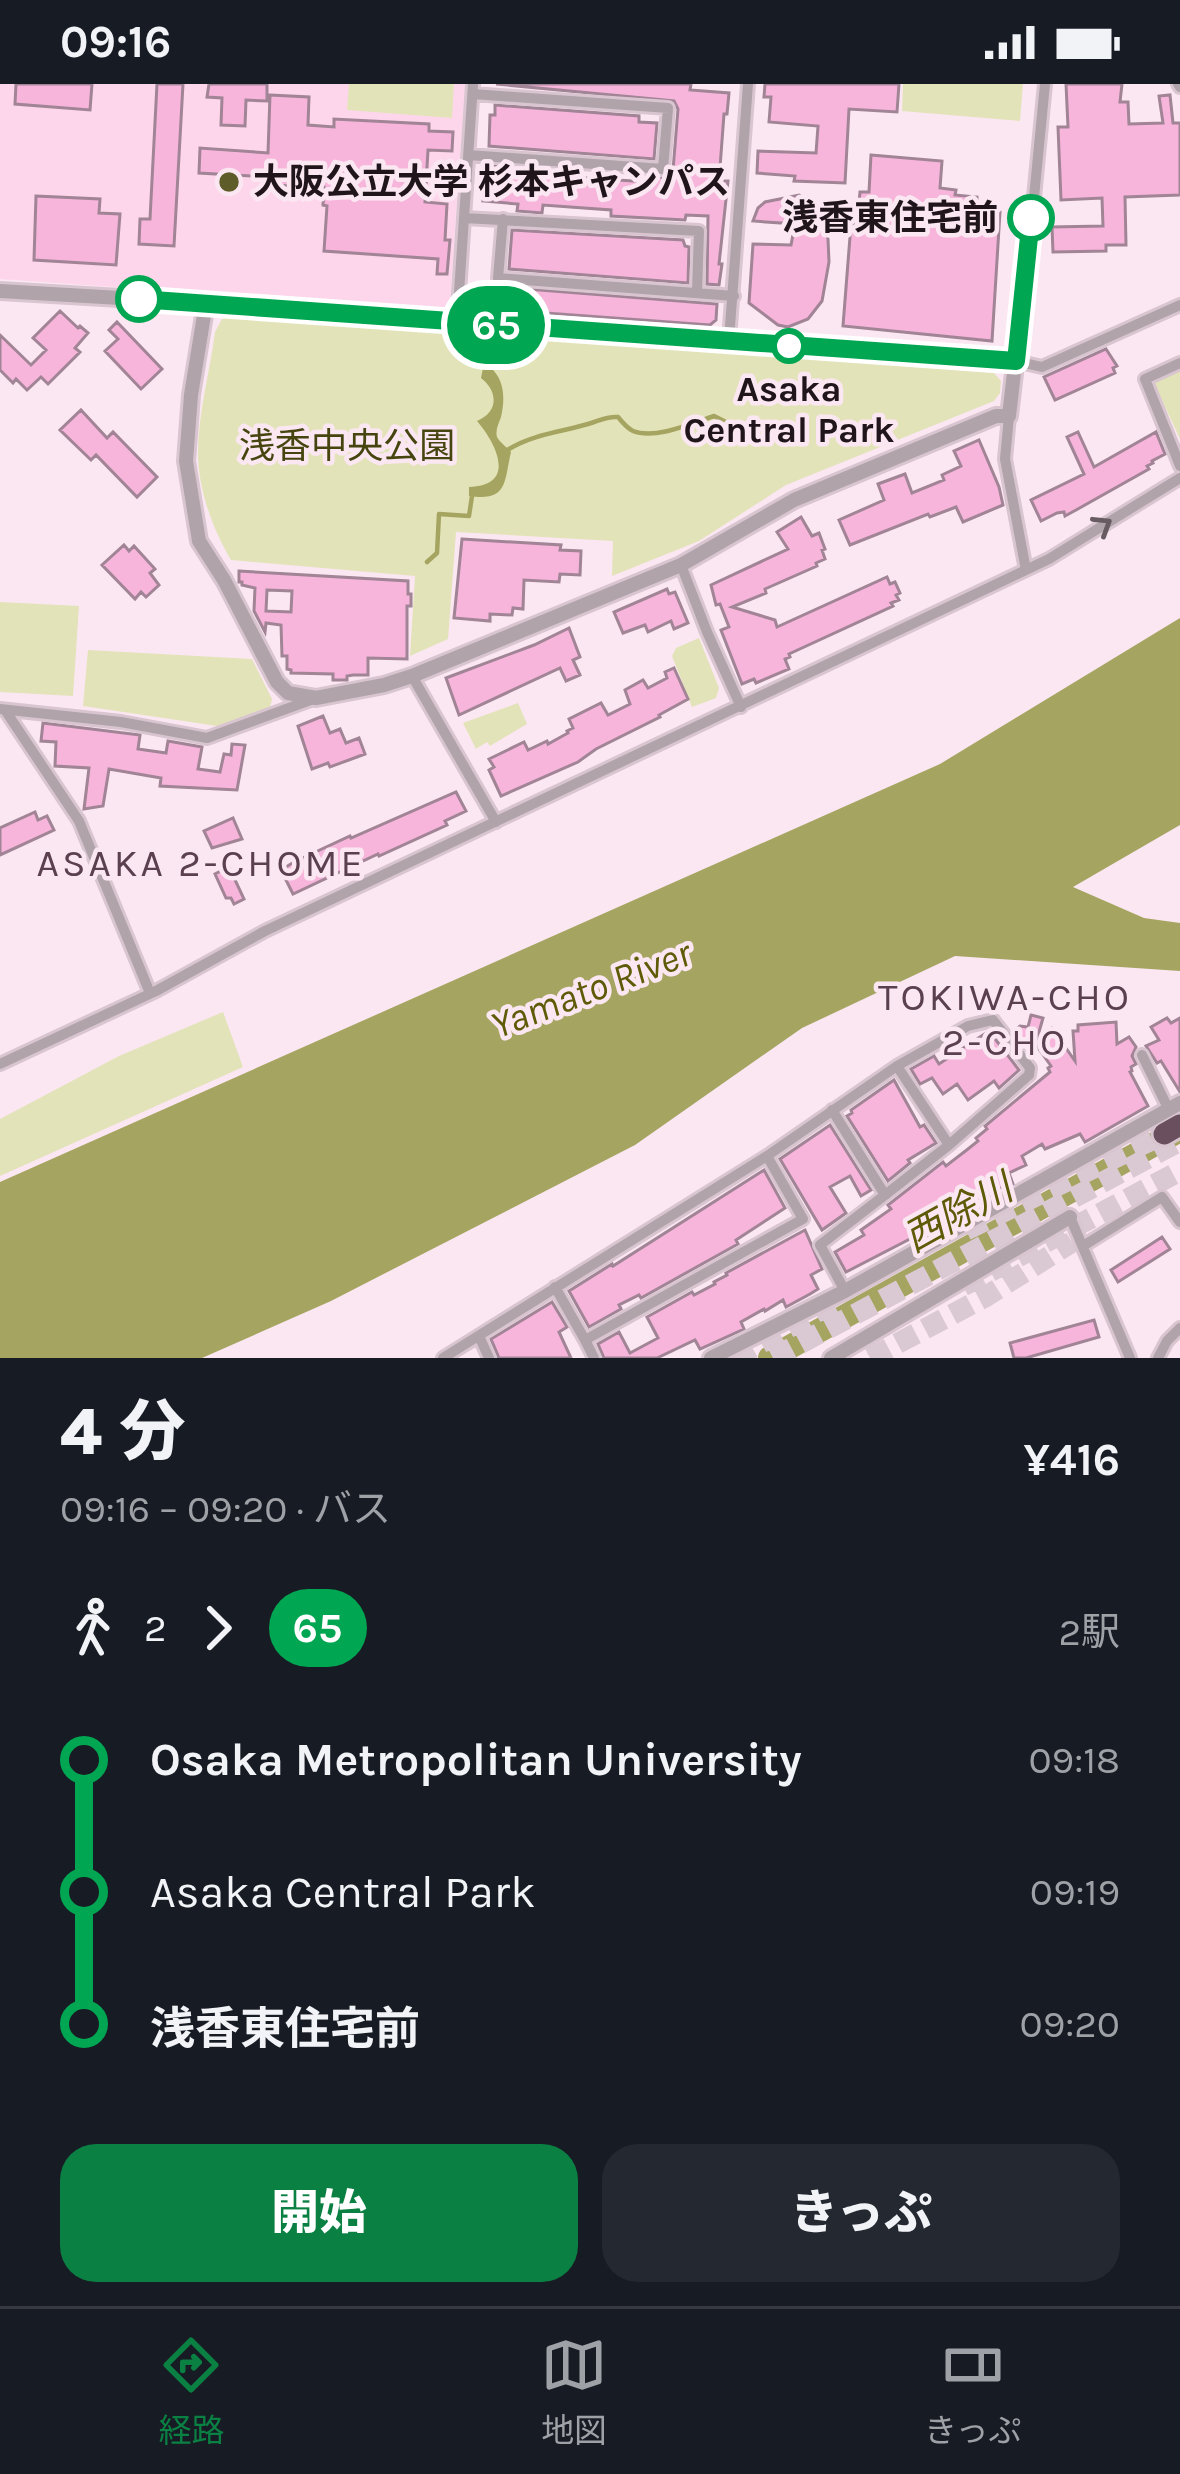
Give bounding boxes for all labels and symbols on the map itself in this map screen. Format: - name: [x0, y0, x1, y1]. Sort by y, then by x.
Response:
- place label: 大阪公立大学 杉本キャンパス: [253, 161, 730, 203]
- marker: 大阪公立大学 杉本キャンパス: [216, 169, 242, 195]
- marker: 浅香東住宅前: [1009, 196, 1053, 240]
- place label: 浅香東住宅前: [782, 197, 998, 239]
- unlabelled marker: [117, 277, 161, 321]
- line badge: 65: [442, 286, 550, 364]
- marker: Asaka Central Park: [773, 330, 805, 362]
- place label: Asaka Central Park: [683, 368, 895, 451]
- park label: 浅香中央公園: [239, 425, 455, 467]
- one-way arrow: [1090, 517, 1112, 539]
- district label: ASAKA 2-CHOME: [36, 840, 366, 886]
- water label: Yamato River: [484, 929, 699, 1048]
- district label: TOKIWA-CHO 2-CHO: [878, 974, 1132, 1065]
- water label: 西除川: [896, 1163, 1024, 1261]

